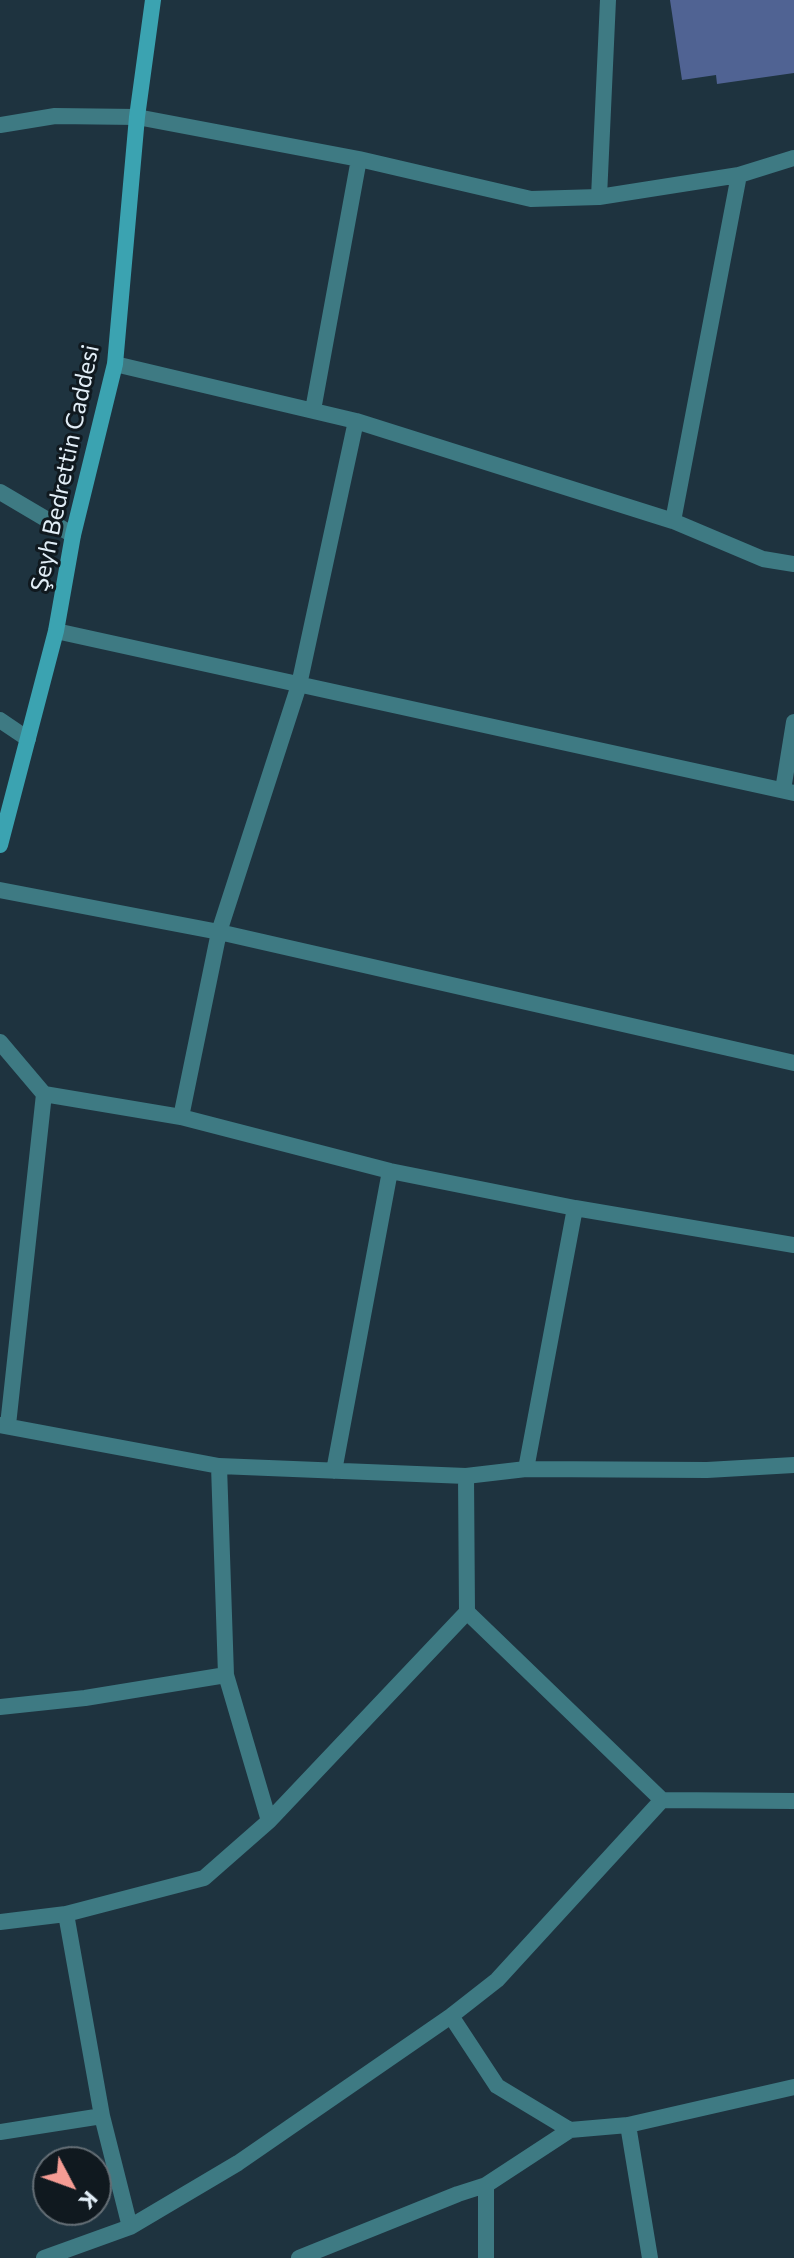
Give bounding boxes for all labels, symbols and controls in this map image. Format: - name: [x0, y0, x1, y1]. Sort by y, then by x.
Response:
- street label: Şeyh Bedrettin Caddesi: [25, 342, 105, 594]
- north arrow: [32, 2146, 112, 2226]
- text: K: [74, 2186, 104, 2215]

